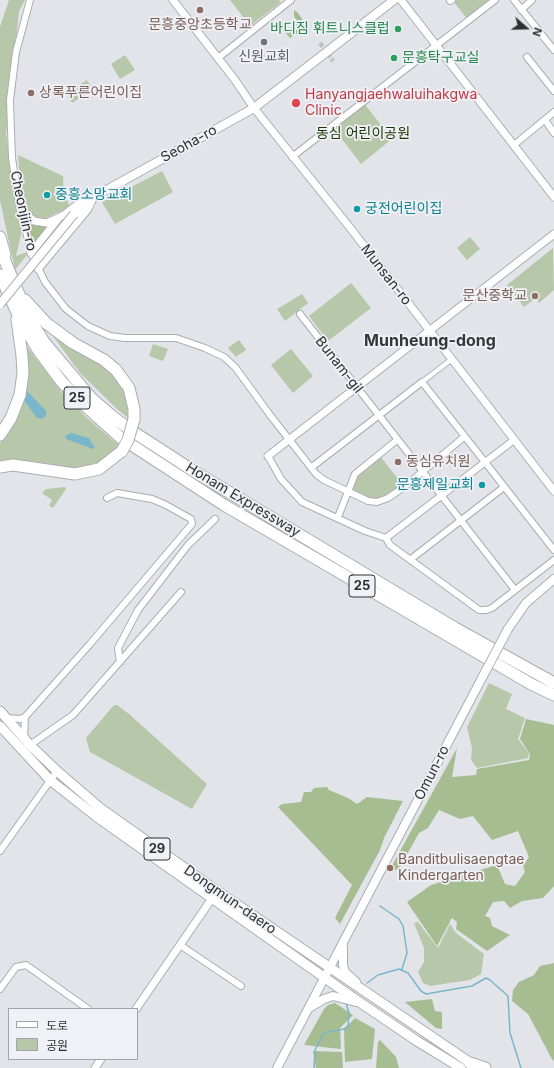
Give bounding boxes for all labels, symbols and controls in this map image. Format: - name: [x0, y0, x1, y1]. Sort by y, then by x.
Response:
- marker: 문흥중앙초등학교: [195, 5, 205, 15]
- north arrow: [506, 8, 546, 48]
- place label: 문흥중앙초등학교: [148, 17, 252, 33]
- place label: 바디짐 휘트니스클럽: [270, 21, 390, 37]
- marker: 바디짐 휘트니스클럽: [393, 24, 403, 34]
- text: N: [529, 26, 545, 38]
- marker: 신원교회: [259, 37, 269, 47]
- place label: 신원교회: [238, 49, 290, 65]
- place label: 문흥탁구교실: [402, 50, 479, 66]
- marker: 문흥탁구교실: [389, 53, 399, 63]
- place label: 상록푸른어린이집: [39, 85, 142, 101]
- place label: Hanyangjaehwaluihakgwa Clinic: [305, 87, 477, 120]
- marker: 상록푸른어린이집: [26, 88, 36, 98]
- marker: Hanyangjaehwaluihakgwa Clinic: [290, 97, 302, 109]
- street label: Seoha-ro: [158, 122, 220, 166]
- park label: 동심 어린이공원: [316, 126, 410, 142]
- street label: Cheonjiin-ro: [6, 169, 40, 253]
- place label: 중흥소망교회: [55, 187, 132, 203]
- marker: 중흥소망교회: [42, 190, 52, 200]
- place label: 궁전어린이집: [365, 201, 442, 217]
- marker: 궁전어린이집: [352, 204, 362, 214]
- street label: Munsan-ro: [357, 241, 415, 309]
- place label: 문산중학교: [463, 288, 527, 304]
- marker: 문산중학교: [530, 291, 540, 301]
- district label: Munheung-dong: [364, 331, 496, 351]
- street label: Bunam-gil: [312, 333, 366, 397]
- road number: 25: [64, 387, 90, 409]
- place label: 동심유치원: [406, 454, 470, 470]
- marker: 동심유치원: [393, 457, 403, 467]
- street label: Honam Expressway: [183, 459, 303, 541]
- place label: 문흥제일교회: [397, 477, 474, 493]
- marker: 문흥제일교회: [477, 480, 487, 490]
- road number: 25: [349, 575, 375, 597]
- street label: Omun-ro: [411, 743, 453, 803]
- road number: 29: [144, 838, 170, 860]
- place label: Banditbulisaengtae Kindergarten: [398, 852, 524, 884]
- street label: Dongmun-daero: [181, 862, 279, 938]
- marker: Banditbulisaengtae Kindergarten: [385, 863, 395, 873]
- legend: [8, 1008, 138, 1060]
- text: 도로: [46, 1018, 68, 1033]
- text: 공원: [46, 1038, 68, 1053]

